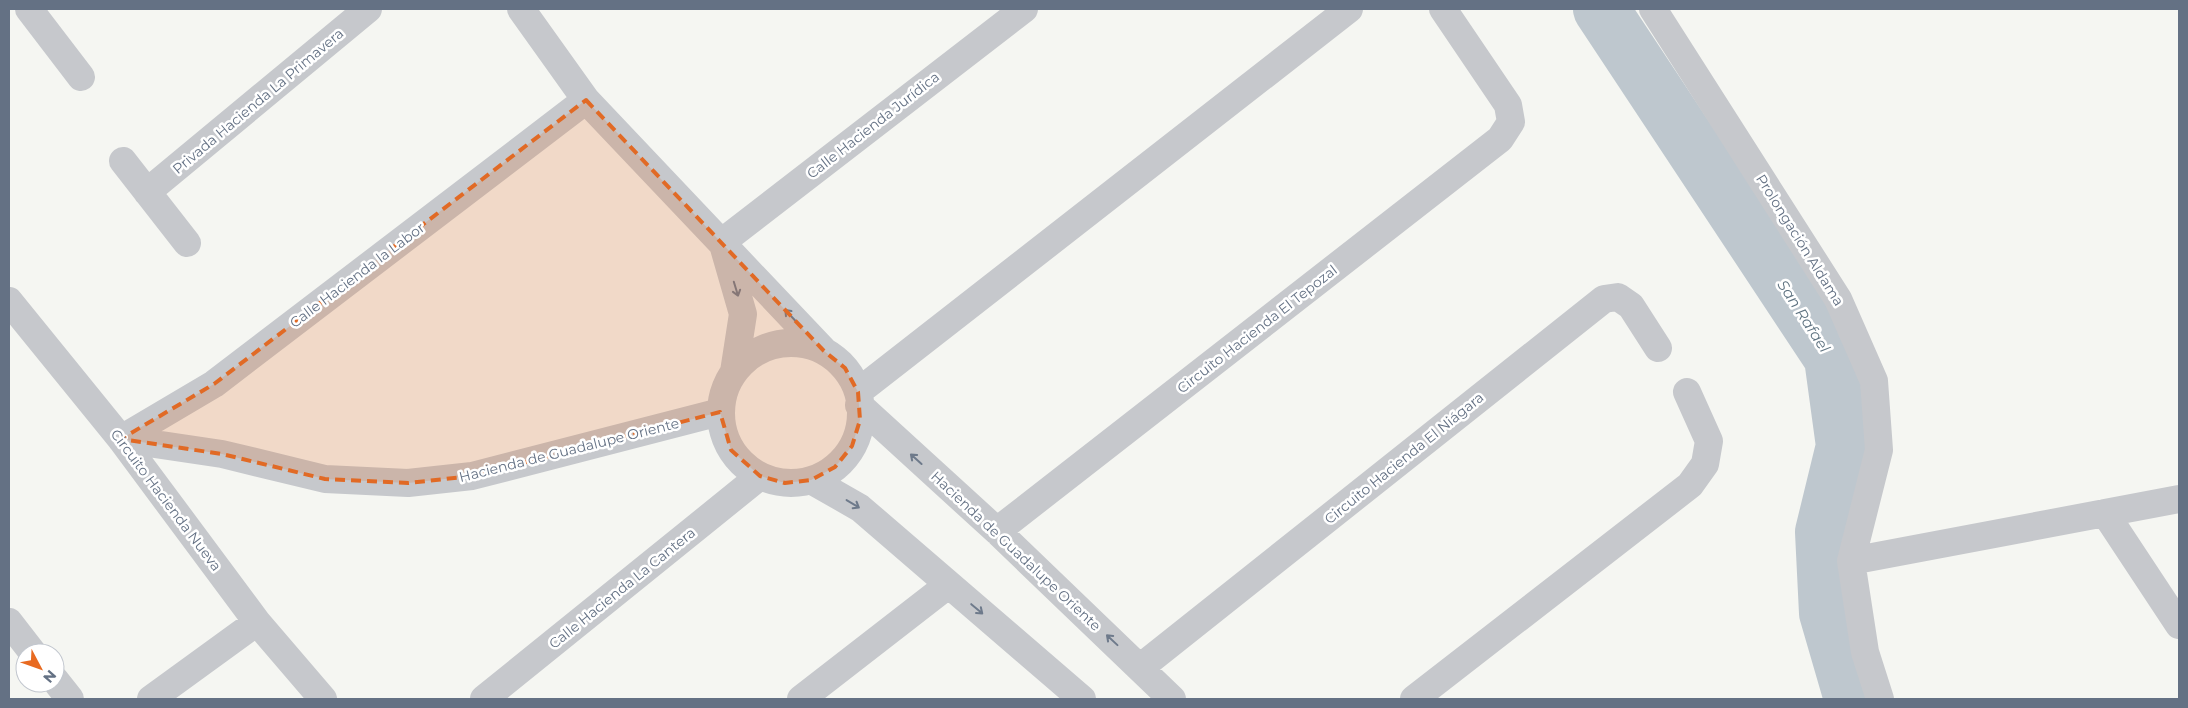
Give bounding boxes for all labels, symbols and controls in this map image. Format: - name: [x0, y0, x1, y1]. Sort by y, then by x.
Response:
- street label: Privada Hacienda La Primavera: [169, 24, 347, 178]
- street label: Calle Hacienda Jurídica: [803, 68, 943, 182]
- street label: Prolongación Aldama: [1752, 171, 1848, 309]
- street label: Calle Hacienda la Labor: [286, 218, 428, 332]
- street label: Circuito Hacienda El Tepozal: [1173, 261, 1341, 397]
- water label: San Rafael: [1774, 276, 1834, 356]
- one-way arrow: [731, 280, 741, 296]
- one-way arrow: [784, 309, 796, 322]
- street label: Circuito Hacienda El Niágara: [1321, 388, 1487, 528]
- street label: Hacienda de Guadalupe Oriente: [457, 414, 681, 486]
- street label: Circuito Hacienda Nueva: [107, 425, 225, 575]
- one-way arrow: [909, 453, 922, 465]
- street label: Hacienda de Guadalupe Oriente: [927, 467, 1105, 635]
- one-way arrow: [846, 500, 860, 510]
- street label: Calle Hacienda La Cantera: [545, 523, 699, 653]
- one-way arrow: [970, 604, 983, 615]
- one-way arrow: [1106, 634, 1119, 646]
- north arrow: [15, 643, 65, 693]
- text: N: [39, 666, 60, 687]

